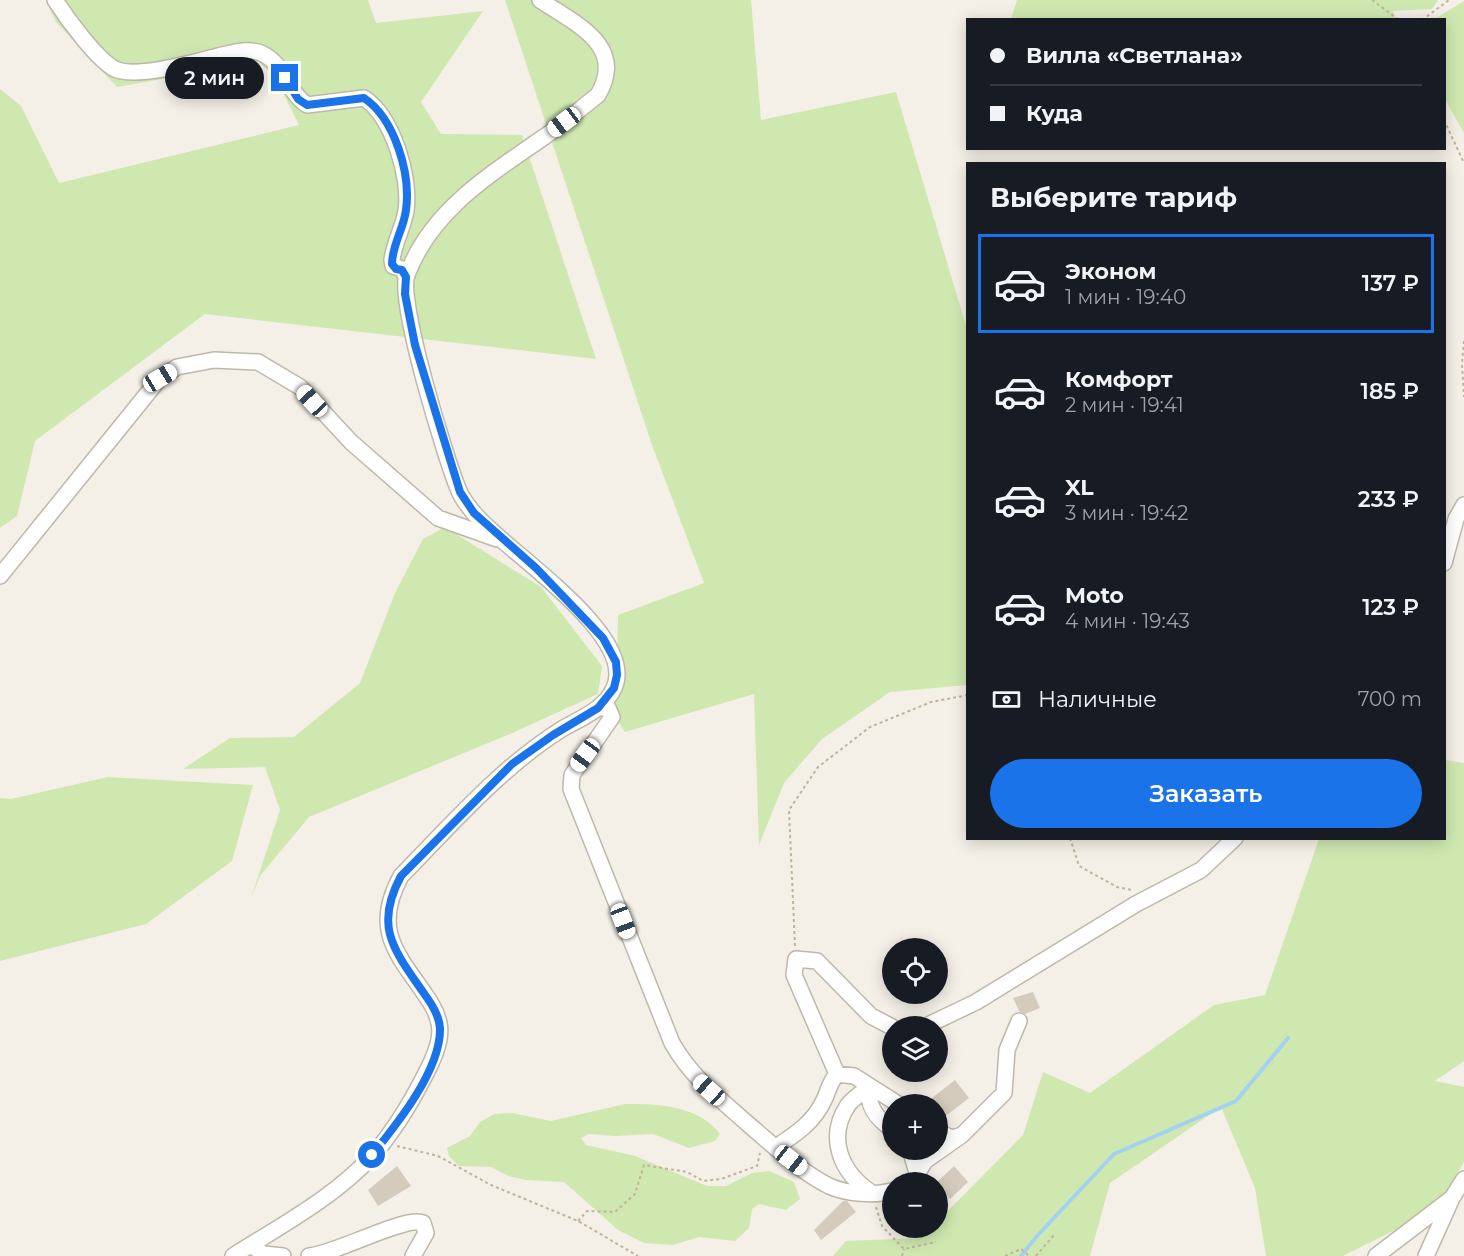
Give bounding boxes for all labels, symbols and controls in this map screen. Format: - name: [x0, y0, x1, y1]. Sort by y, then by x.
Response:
- text: Вилла «Светлана»: [1026, 42, 1243, 69]
- callout: 2 мин: [165, 57, 264, 99]
- route end: [271, 64, 298, 91]
- text: 2 мин: [184, 66, 245, 90]
- text: Куда: [1026, 100, 1083, 127]
- car: [544, 104, 584, 140]
- text: Выберите тариф: [990, 181, 1237, 214]
- icon: car: [993, 257, 1047, 311]
- text: Эконом: [1065, 258, 1156, 285]
- text: 137 ₽: [1362, 270, 1419, 297]
- text: 1 мин · 19:40: [1065, 285, 1186, 309]
- car: [140, 361, 180, 395]
- icon: car: [993, 365, 1047, 419]
- text: Комфорт: [1065, 366, 1173, 393]
- text: 185 ₽: [1361, 378, 1419, 405]
- car: [293, 382, 331, 420]
- text: 2 мин · 19:41: [1065, 393, 1184, 417]
- icon: car: [993, 473, 1047, 527]
- text: XL: [1065, 474, 1094, 501]
- text: 233 ₽: [1358, 486, 1419, 513]
- text: 3 мин · 19:42: [1065, 501, 1188, 525]
- icon: car: [993, 581, 1047, 635]
- text: Moto: [1065, 582, 1124, 609]
- text: 123 ₽: [1362, 594, 1419, 621]
- text: 4 мин · 19:43: [1065, 609, 1190, 633]
- icon: cash: [990, 683, 1023, 716]
- text: Наличные: [1038, 686, 1157, 713]
- text: 700 m: [1358, 687, 1422, 711]
- car: [567, 735, 603, 775]
- button: Заказать: [990, 759, 1422, 828]
- car: [608, 901, 638, 941]
- map controls: [882, 938, 948, 1238]
- button: locate: [882, 938, 948, 1004]
- button: layers: [882, 1016, 948, 1082]
- car: [690, 1071, 728, 1109]
- button: +: [882, 1094, 948, 1160]
- route start: [358, 1141, 385, 1168]
- car: [771, 1142, 811, 1178]
- button: −: [882, 1172, 948, 1238]

